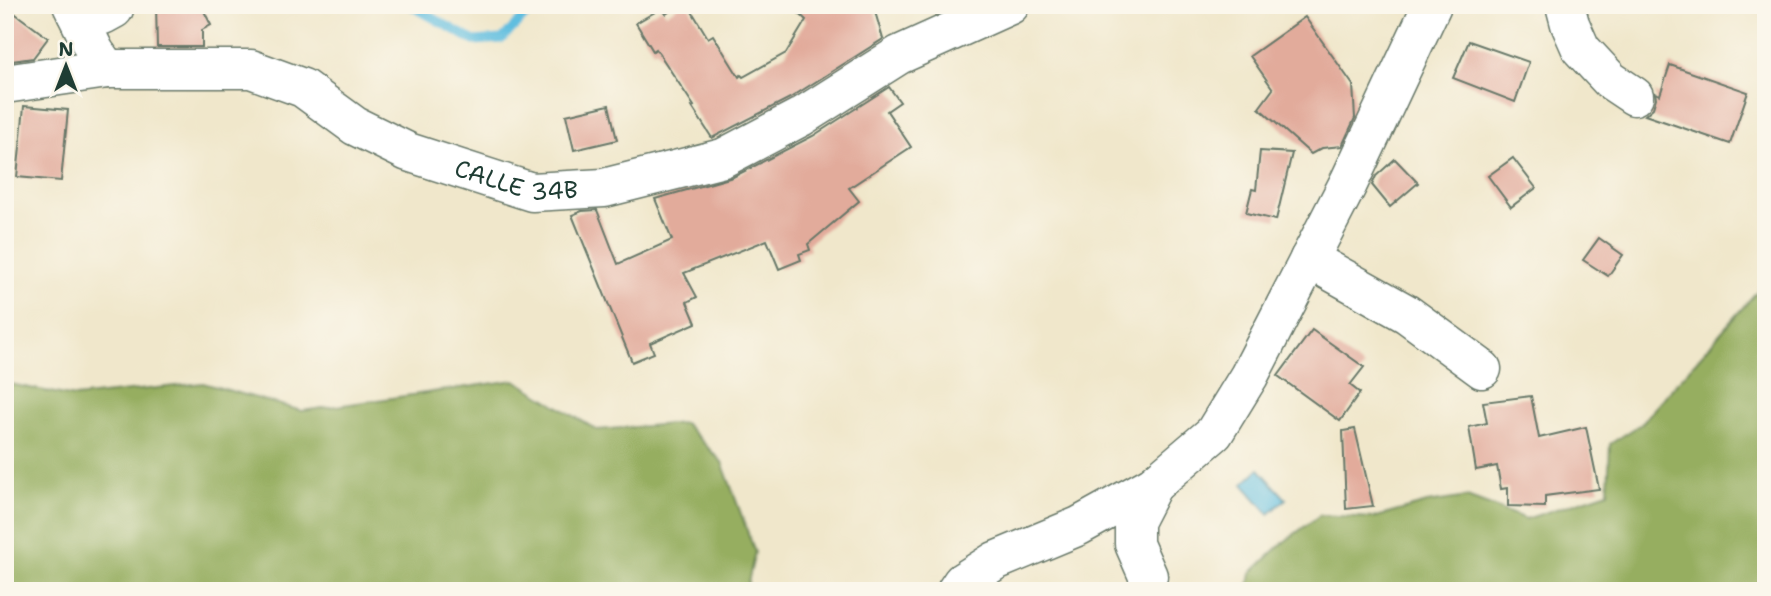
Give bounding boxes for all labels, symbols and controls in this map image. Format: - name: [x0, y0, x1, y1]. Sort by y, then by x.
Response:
- north arrow: [32, 32, 102, 102]
- text: N: [58, 37, 74, 62]
- street label: CALLE 34B: [451, 152, 579, 208]

